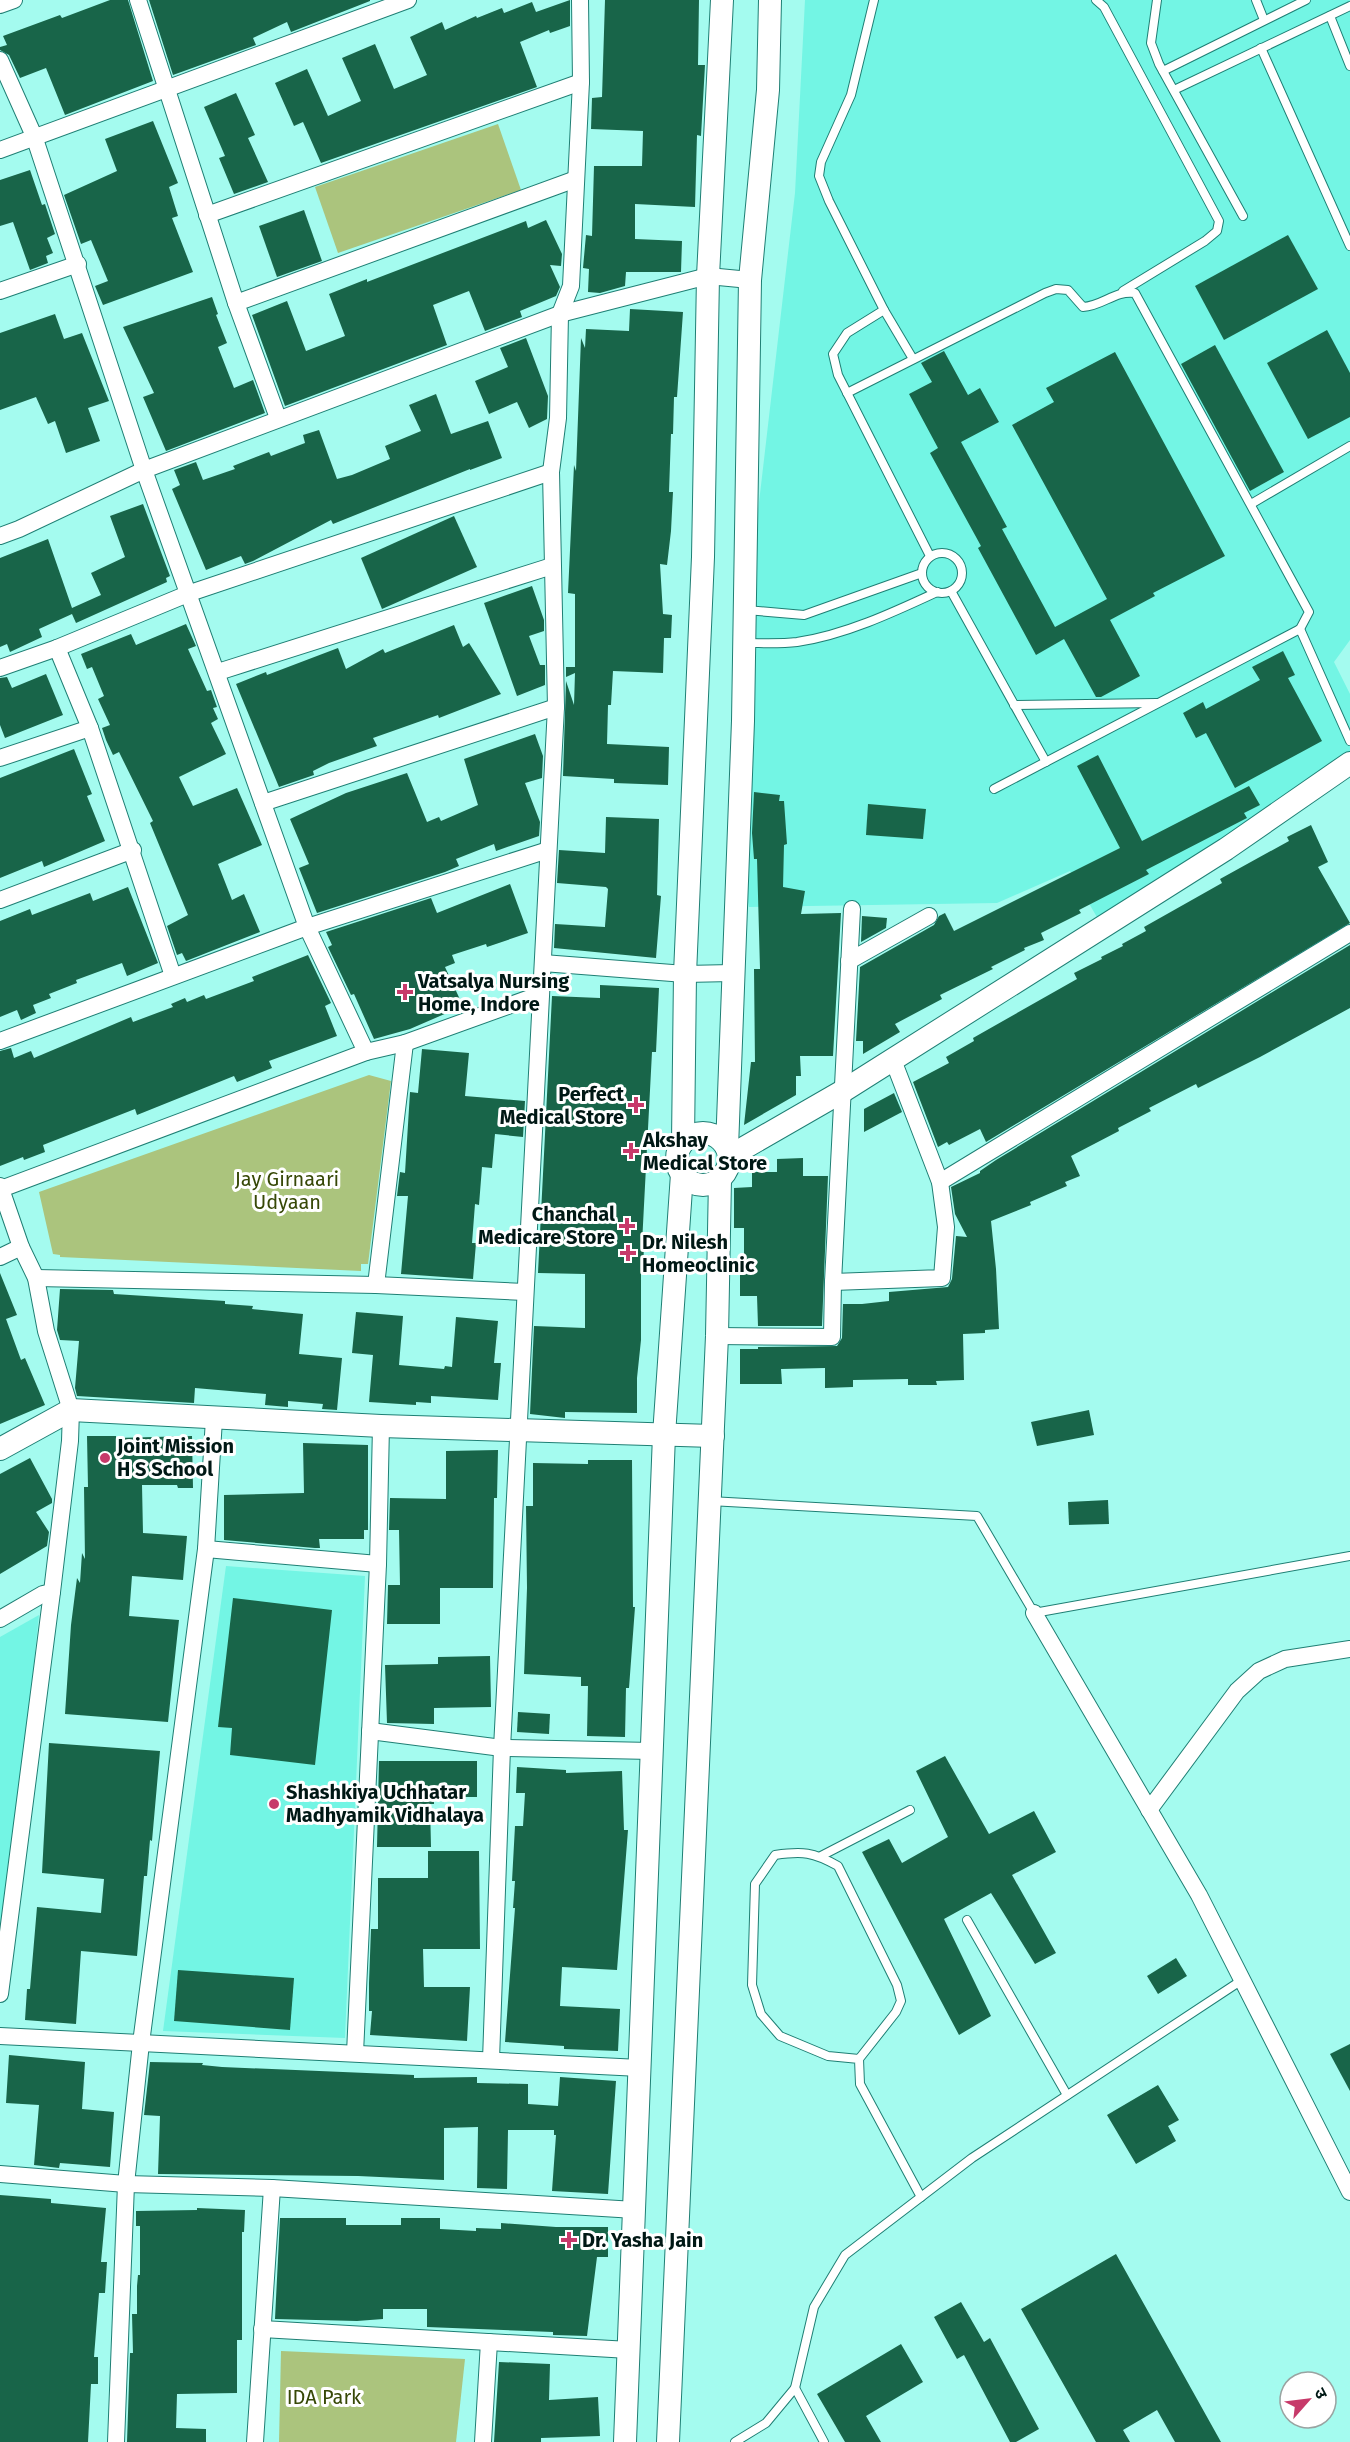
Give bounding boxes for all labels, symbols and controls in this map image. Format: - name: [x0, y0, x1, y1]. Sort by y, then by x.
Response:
- place label: Vatsalya Nursing Home, Indore: [417, 969, 570, 1016]
- marker: Vatsalya Nursing Home, Indore: [396, 983, 414, 1001]
- place label: Perfect Medical Store: [500, 1082, 624, 1129]
- marker: Perfect Medical Store: [629, 1098, 643, 1112]
- place label: Akshay Medical Store: [642, 1128, 767, 1175]
- marker: Akshay Medical Store: [624, 1144, 638, 1158]
- park label: Jay Girnaari Udyaan: [235, 1167, 339, 1214]
- place label: Chanchal Medicare Store: [478, 1202, 615, 1249]
- marker: Chanchal Medicare Store: [620, 1219, 634, 1233]
- place label: Dr. Nilesh Homeoclinic: [642, 1230, 755, 1277]
- marker: Dr. Nilesh Homeoclinic: [619, 1244, 637, 1262]
- place label: Joint Mission H S School: [116, 1434, 234, 1481]
- marker: Joint Mission H S School: [98, 1451, 112, 1465]
- place label: Shashkiya Uchhatar Madhyamik Vidhalaya: [286, 1780, 484, 1827]
- marker: Shashkiya Uchhatar Madhyamik Vidhalaya: [267, 1797, 281, 1811]
- place label: Dr. Yasha Jain: [582, 2228, 703, 2252]
- marker: Dr. Yasha Jain: [560, 2231, 578, 2249]
- north arrow: [1278, 2370, 1338, 2430]
- park label: IDA Park: [287, 2385, 362, 2409]
- text: उ: [1310, 2385, 1332, 2402]

